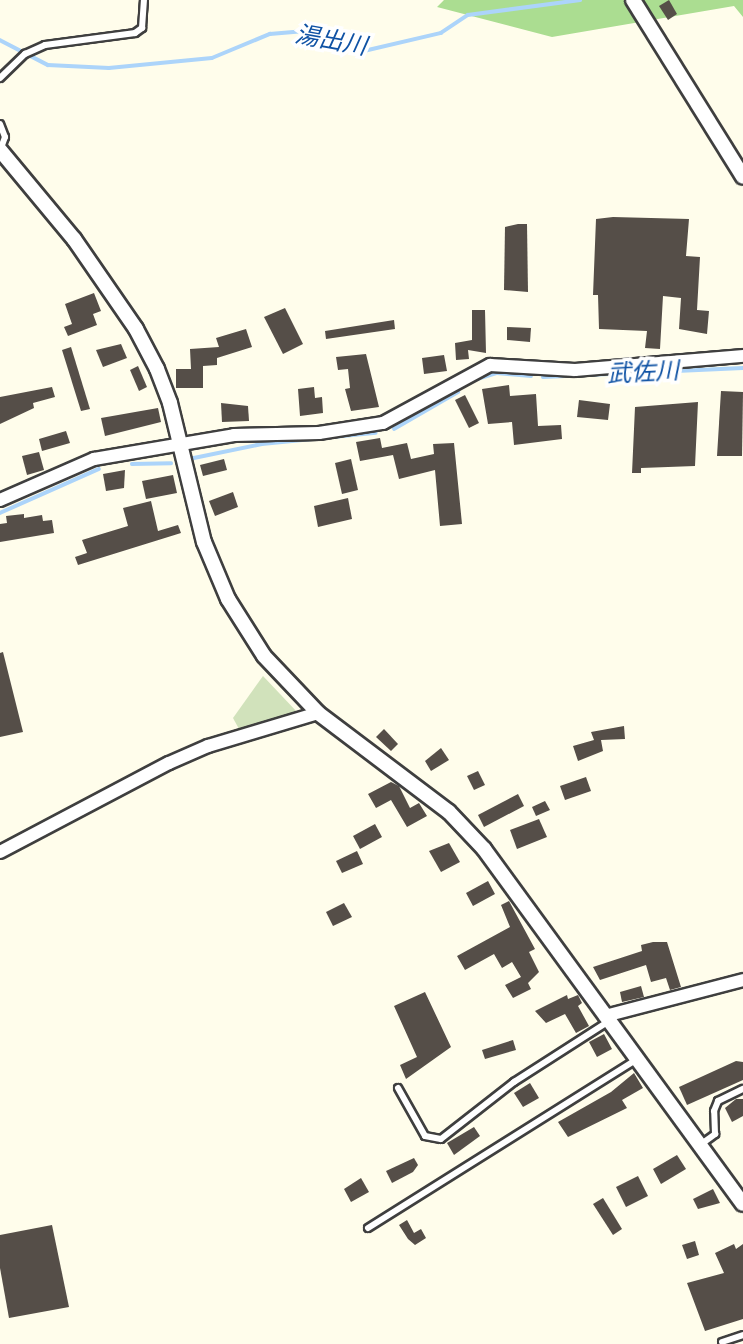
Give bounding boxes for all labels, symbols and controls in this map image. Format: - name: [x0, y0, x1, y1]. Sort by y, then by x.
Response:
- water label: 湯出川: [293, 20, 369, 60]
- water label: 武佐川: [606, 356, 680, 388]

